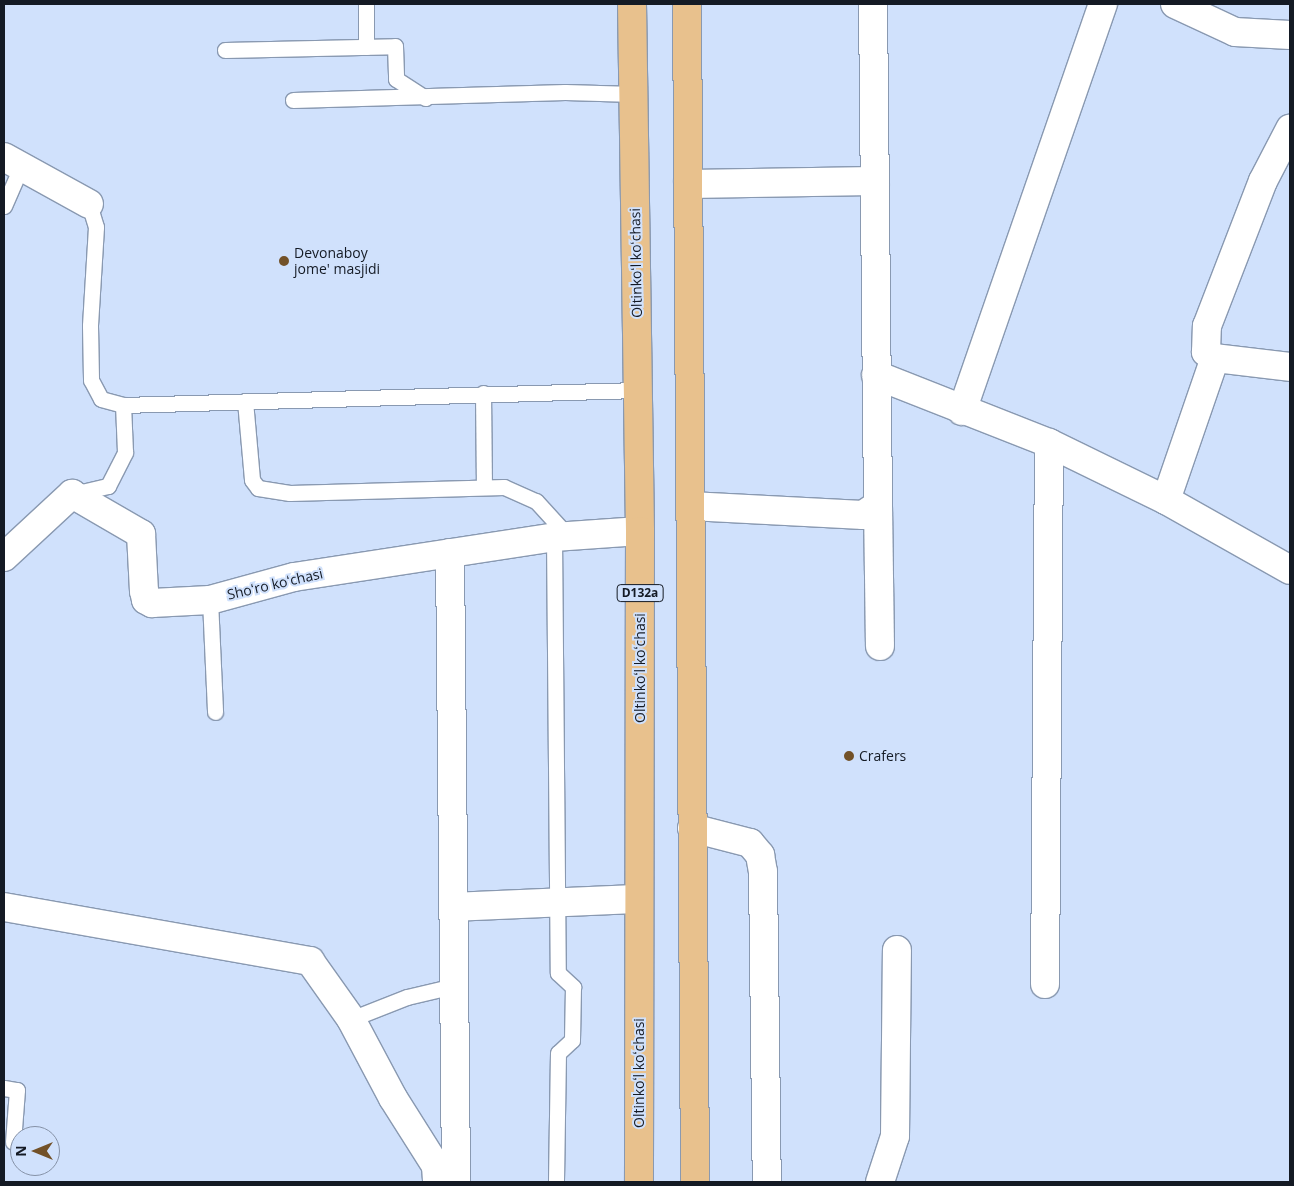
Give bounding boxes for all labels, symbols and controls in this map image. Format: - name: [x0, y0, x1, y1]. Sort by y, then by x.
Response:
- street label: Oltinkoʻl koʻchasi: [627, 208, 645, 318]
- place label: Devonaboy jome' masjidi: [294, 245, 380, 278]
- marker: Devonaboy jome' masjidi: [278, 255, 290, 267]
- street label: Shoʻro koʻchasi: [225, 565, 325, 603]
- road number: D132a: [616, 584, 664, 602]
- street label: Oltinkoʻl koʻchasi: [632, 613, 648, 723]
- place label: Crafers: [859, 748, 906, 764]
- marker: Crafers: [843, 750, 855, 762]
- street label: Oltinkoʻl koʻchasi: [631, 1018, 647, 1128]
- north arrow: [10, 1126, 60, 1176]
- text: N: [11, 1145, 30, 1157]

